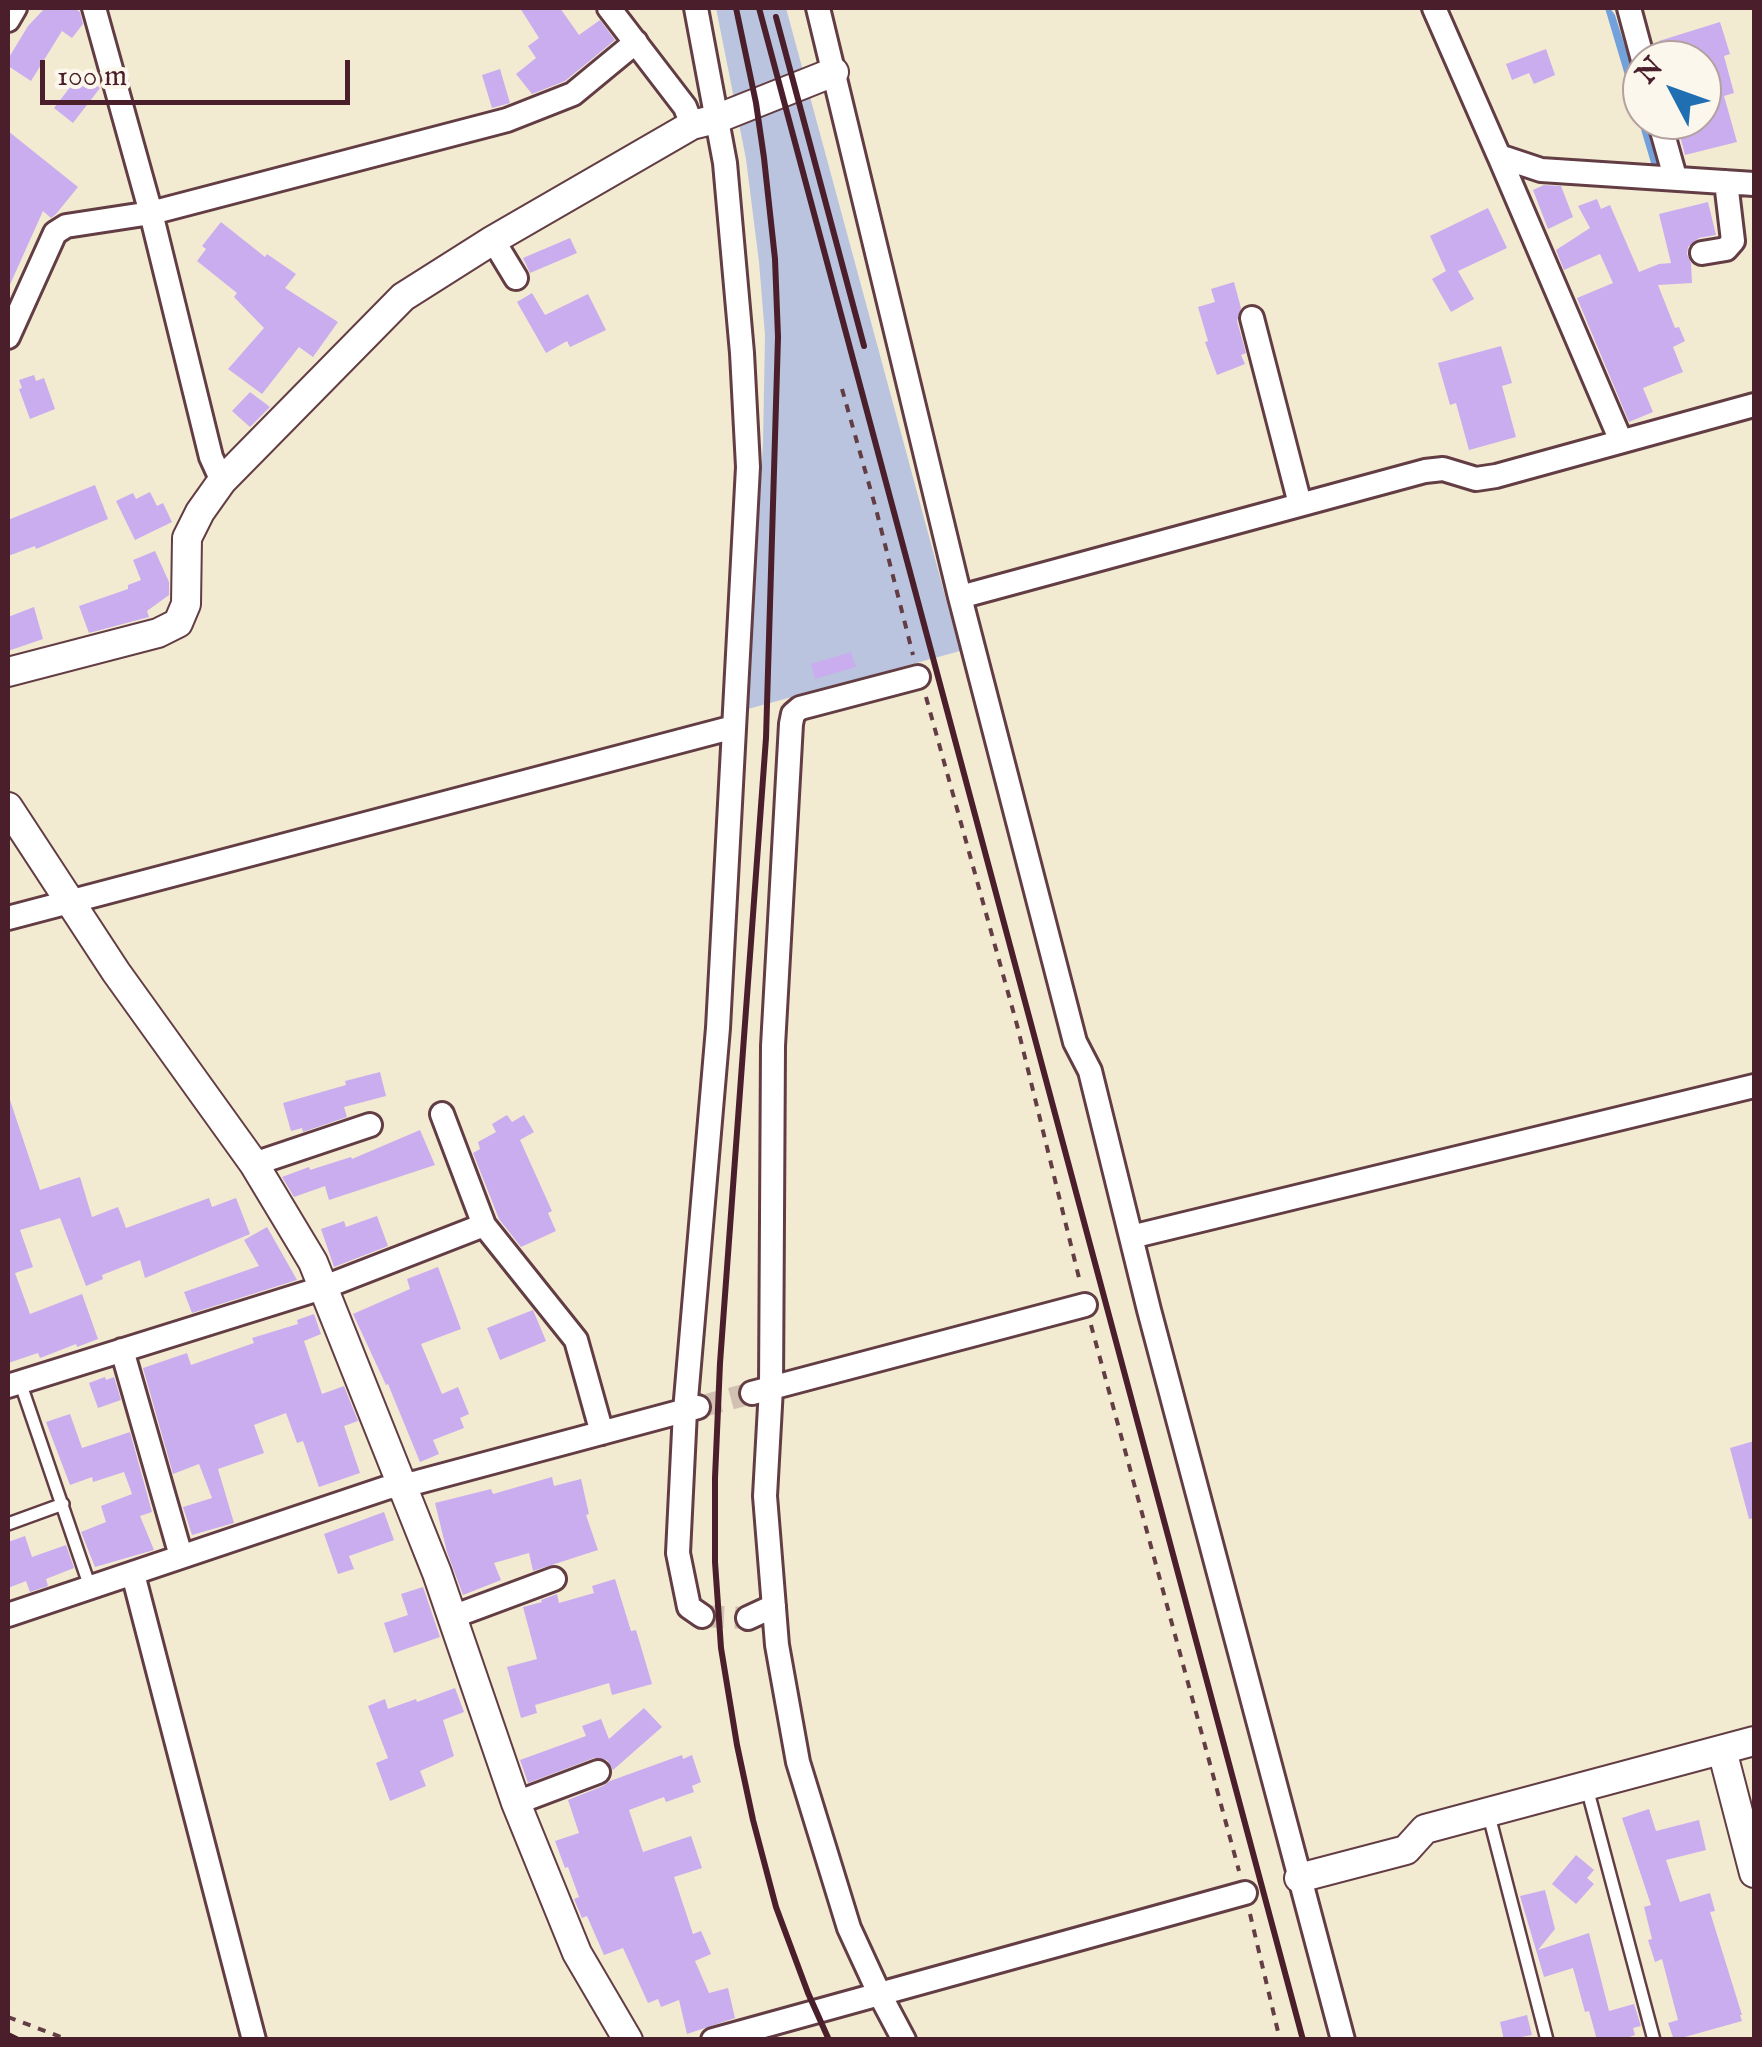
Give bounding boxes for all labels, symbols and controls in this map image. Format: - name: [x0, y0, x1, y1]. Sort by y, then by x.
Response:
- scale bar: [45, 40, 355, 102]
- north arrow: [1622, 40, 1722, 140]
- text: N: [1629, 51, 1672, 92]
- text: 100 m: [57, 58, 127, 96]

